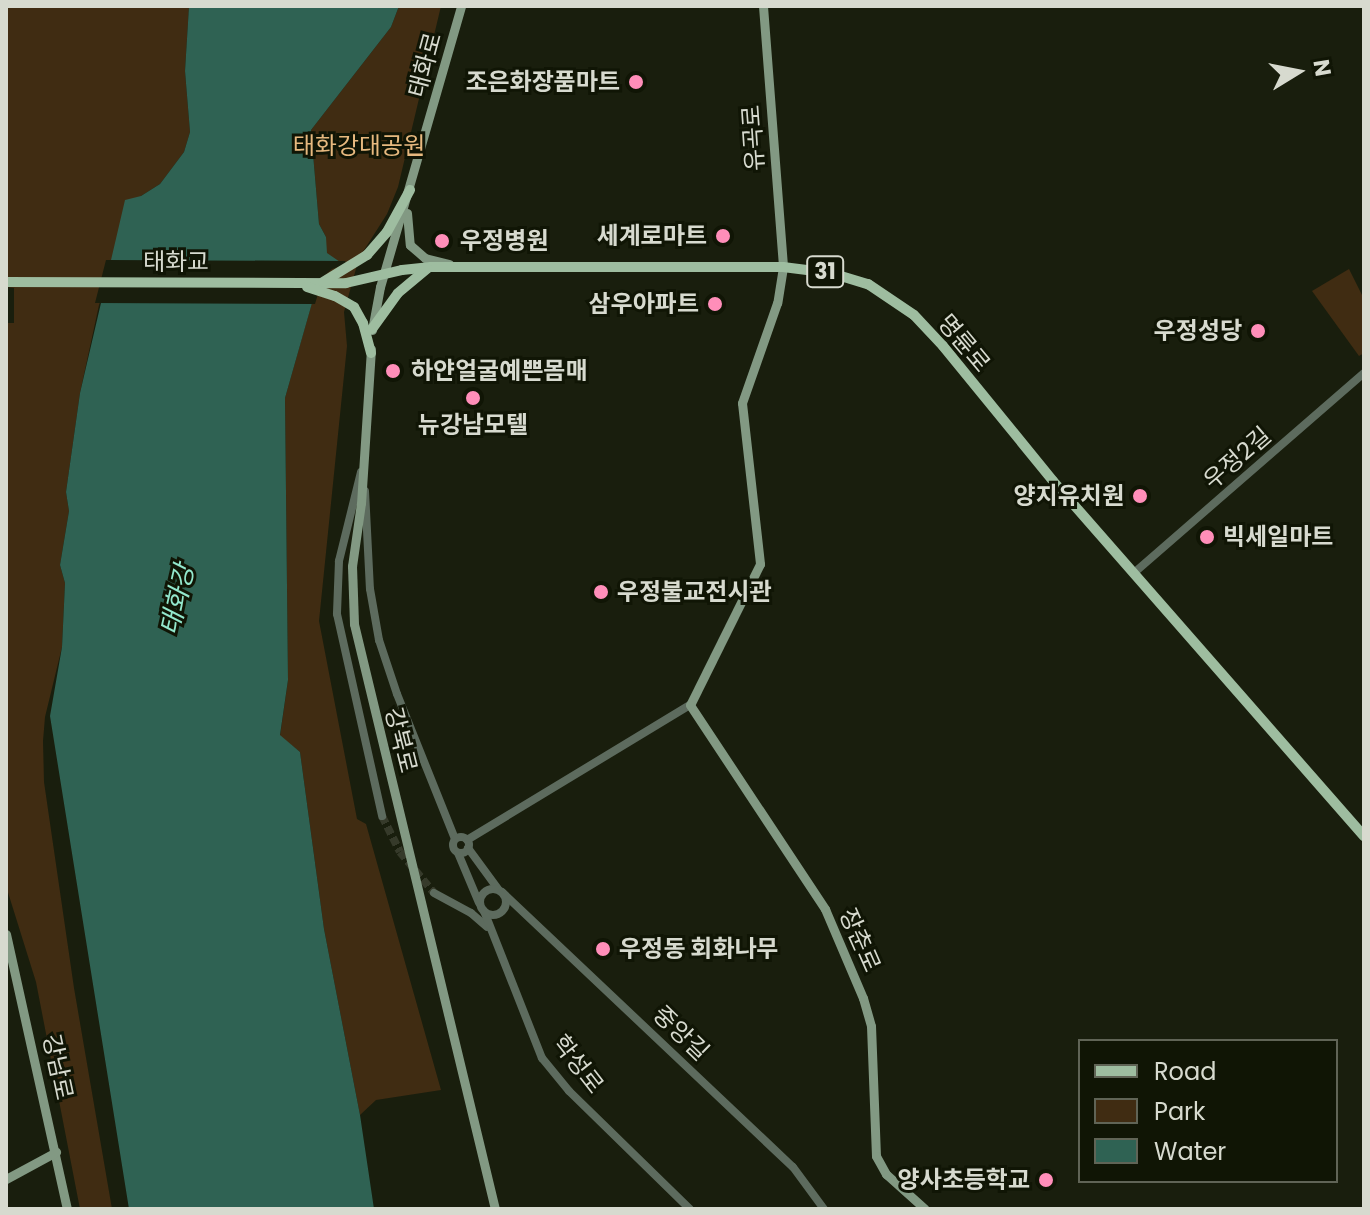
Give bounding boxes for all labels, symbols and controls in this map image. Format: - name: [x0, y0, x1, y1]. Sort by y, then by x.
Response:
- street label: 태화로: [403, 29, 447, 101]
- north arrow: [1258, 32, 1338, 112]
- text: N: [1305, 57, 1339, 79]
- place label: 조은화장품마트: [465, 68, 620, 96]
- marker: 조은화장품마트: [627, 73, 645, 91]
- street label: 유곡로: [736, 104, 770, 172]
- park label: 태화강대공원: [293, 132, 425, 160]
- place label: 세계로마트: [597, 222, 707, 250]
- place label: 우정병원: [460, 227, 548, 255]
- marker: 세계로마트: [714, 227, 732, 245]
- marker: 우정병원: [431, 230, 453, 252]
- street label: 태화교: [143, 248, 209, 276]
- road number: 31: [805, 254, 845, 290]
- place label: 삼우아파트: [589, 290, 699, 318]
- marker: 삼우아파트: [706, 295, 724, 313]
- street label: 명륜로: [932, 308, 996, 378]
- place label: 우정성당: [1154, 317, 1242, 345]
- marker: 우정성당: [1249, 322, 1267, 340]
- place label: 하얀얼굴예쁜몸매: [411, 357, 588, 385]
- marker: 하얀얼굴예쁜몸매: [382, 360, 404, 382]
- marker: 뉴강남모텔: [464, 389, 482, 407]
- place label: 뉴강남모텔: [418, 411, 528, 439]
- street label: 우정2길: [1197, 421, 1277, 495]
- place label: 양지유치원: [1014, 482, 1124, 510]
- marker: 양지유치원: [1131, 487, 1149, 505]
- place label: 빅세일마트: [1223, 523, 1333, 551]
- marker: 빅세일마트: [1198, 528, 1216, 546]
- water label: 태화강: [155, 562, 201, 638]
- place label: 우정불교전시관: [617, 578, 772, 606]
- marker: 우정불교전시관: [592, 583, 610, 601]
- street label: 강북로: [379, 704, 423, 776]
- street label: 장춘로: [833, 904, 887, 976]
- place label: 우정동 회화나무: [619, 935, 779, 963]
- marker: 우정동 회화나무: [594, 940, 612, 958]
- street label: 중앙길: [647, 1000, 715, 1066]
- street label: 학성로: [546, 1029, 610, 1099]
- street label: 강남로: [37, 1032, 79, 1102]
- legend: [1078, 1039, 1338, 1183]
- text: Road: [1154, 1055, 1216, 1088]
- text: Park: [1154, 1095, 1205, 1128]
- text: Water: [1154, 1135, 1226, 1168]
- place label: 양사초등학교: [898, 1166, 1030, 1194]
- marker: 양사초등학교: [1037, 1171, 1055, 1189]

